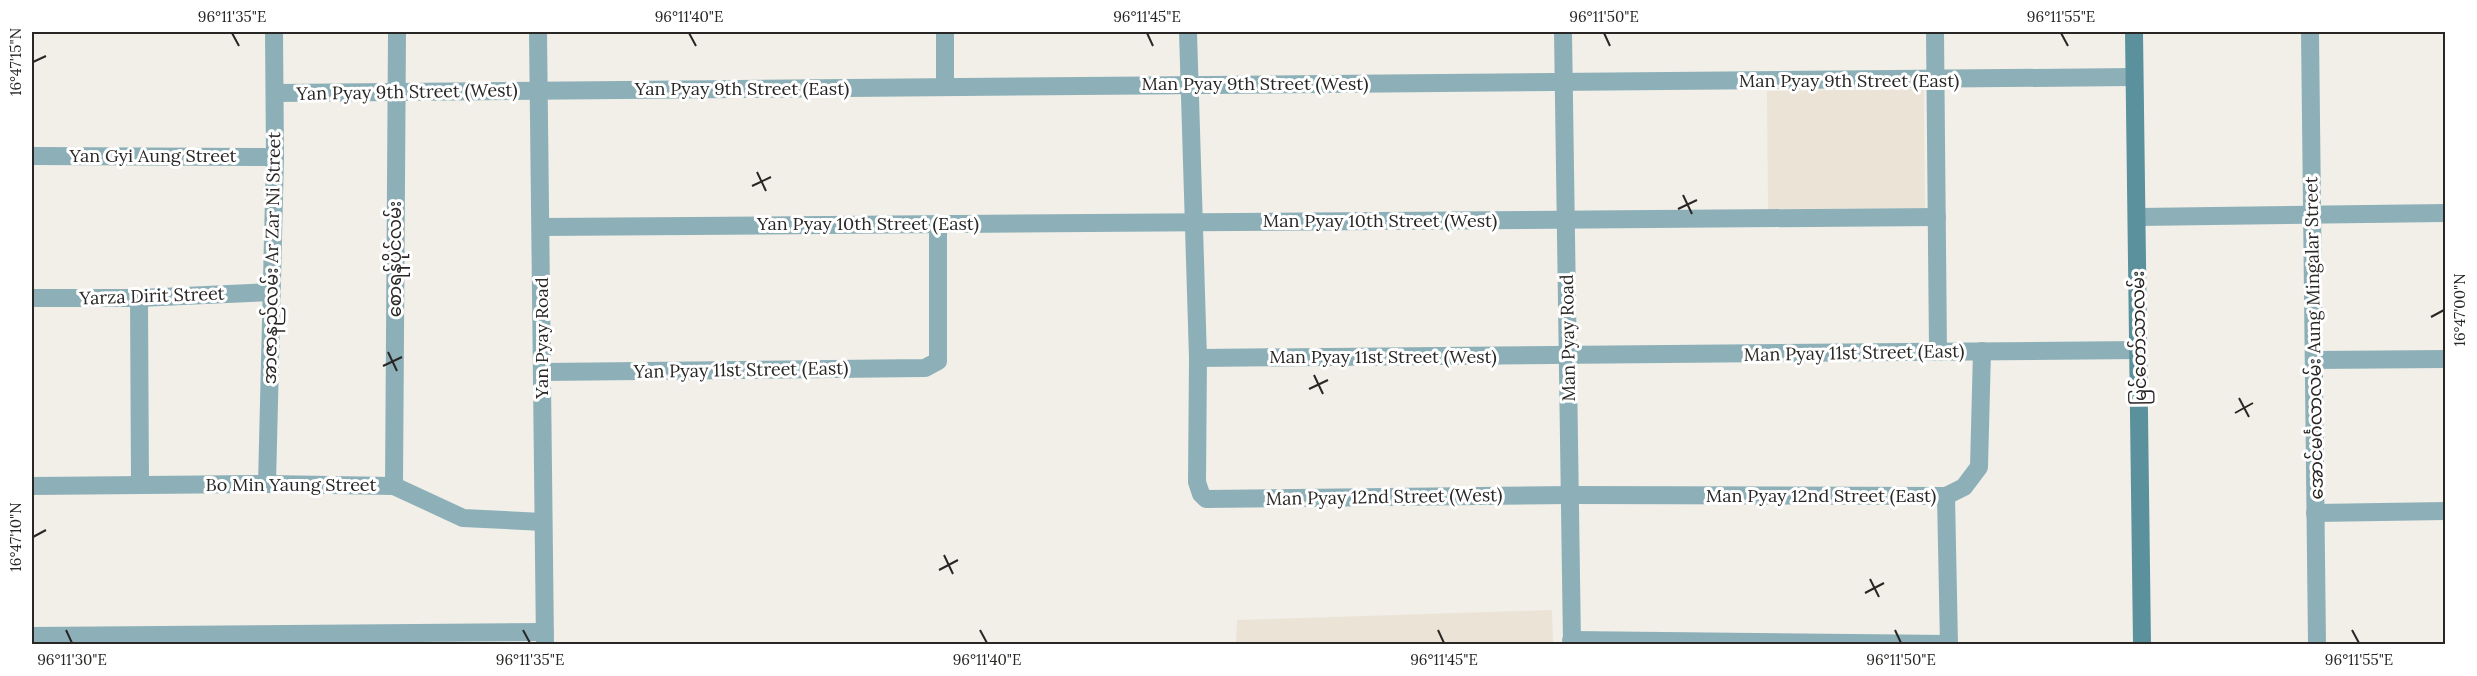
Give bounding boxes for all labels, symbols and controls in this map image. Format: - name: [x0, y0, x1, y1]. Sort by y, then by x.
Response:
- text: 96°11'35"E: [198, 7, 266, 26]
- text: 96°11'40"E: [655, 7, 723, 26]
- text: 96°11'45"E: [1113, 7, 1181, 26]
- text: 96°11'50"E: [1569, 7, 1639, 26]
- text: 96°11'55"E: [2027, 7, 2095, 26]
- text: 16°47'15"N: [6, 28, 25, 96]
- street label: Man Pyay 9th Street (East): [1739, 69, 1959, 92]
- street label: Man Pyay 9th Street (West): [1141, 72, 1369, 95]
- street label: Yan Pyay 9th Street (East): [634, 77, 849, 100]
- street label: Yan Pyay 9th Street (West): [295, 78, 518, 105]
- street label: အာဇာနည်လမ်း Ar Zar Ni Street: [257, 131, 289, 385]
- street label: Yan Gyi Aung Street: [68, 144, 237, 167]
- street label: အောင်မင်္ဂလာလမ်း Aung Mingalar Street: [2298, 176, 2328, 500]
- street label: စောရန်ပိုင်လမ်း: [381, 201, 410, 317]
- street label: Man Pyay 10th Street (West): [1263, 209, 1497, 232]
- street label: Yan Pyay 10th Street (East): [756, 212, 979, 235]
- street label: မြင်တော်သာလမ်း: [2125, 270, 2155, 406]
- text: 16°47'00"N: [2450, 273, 2469, 347]
- street label: Man Pyay Road: [1555, 274, 1580, 402]
- street label: Yan Pyay Road: [530, 277, 553, 400]
- street label: Yarza Dirit Street: [78, 281, 225, 310]
- street label: Man Pyay 11st Street (East): [1743, 339, 1965, 366]
- street label: Man Pyay 11st Street (West): [1269, 345, 1497, 368]
- street label: Yan Pyay 11st Street (East): [632, 356, 849, 383]
- street label: Bo Min Yaung Street: [206, 473, 376, 496]
- street label: Man Pyay 12nd Street (West): [1265, 483, 1503, 510]
- street label: Man Pyay 12nd Street (East): [1706, 484, 1936, 507]
- text: 16°47'10"N: [6, 502, 25, 572]
- text: 96°11'30"E: [37, 650, 107, 669]
- text: 96°11'35"E: [496, 650, 564, 669]
- text: 96°11'40"E: [953, 650, 1021, 669]
- text: 96°11'45"E: [1410, 650, 1478, 669]
- text: 96°11'50"E: [1866, 650, 1936, 669]
- text: 96°11'55"E: [2325, 650, 2393, 669]

